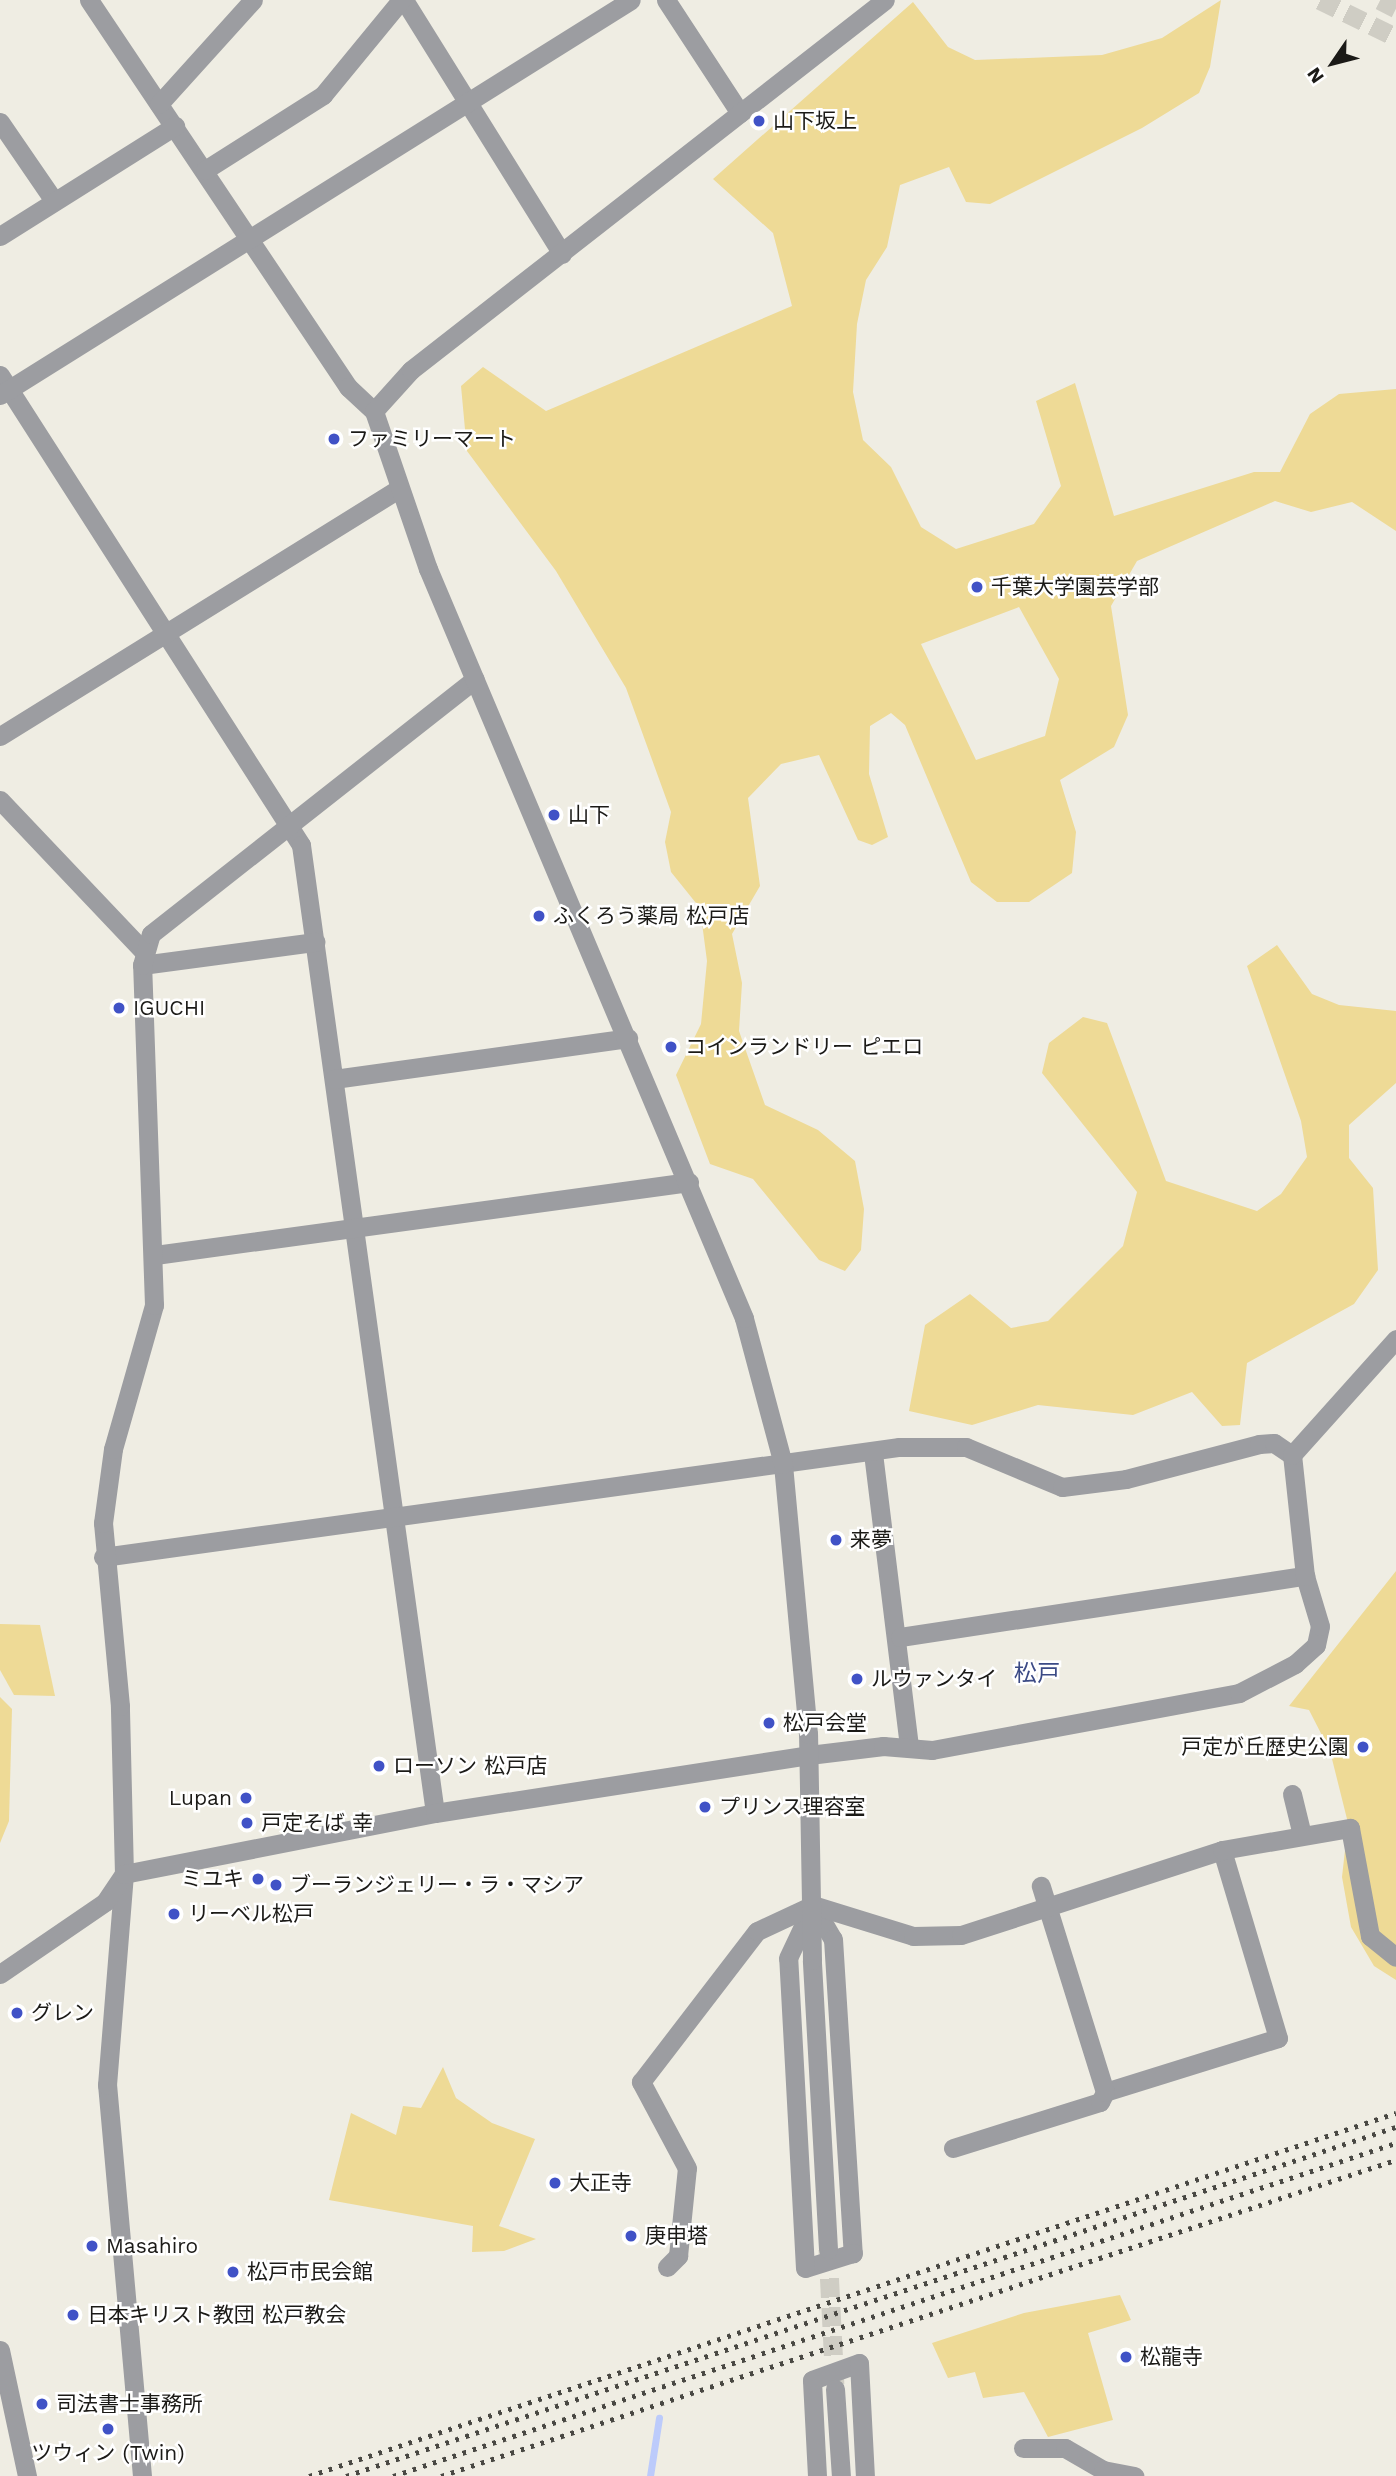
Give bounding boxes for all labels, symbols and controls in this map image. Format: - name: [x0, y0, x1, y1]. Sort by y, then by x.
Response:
- north arrow: [1298, 28, 1368, 98]
- text: N: [1302, 63, 1329, 88]
- place label: 山下坂上: [773, 108, 857, 134]
- marker: 山下坂上: [751, 113, 767, 129]
- place label: ファミリーマート: [348, 426, 516, 452]
- marker: ファミリーマート: [326, 431, 342, 447]
- place label: 千葉大学園芸学部: [991, 574, 1159, 600]
- marker: 千葉大学園芸学部: [969, 579, 985, 595]
- place label: 山下: [568, 802, 610, 828]
- marker: 山下: [546, 807, 562, 823]
- place label: ふくろう薬局 松戸店: [553, 903, 749, 929]
- marker: ふくろう薬局 松戸店: [531, 908, 547, 924]
- place label: IGUCHI: [133, 995, 205, 1021]
- marker: IGUCHI: [111, 1000, 127, 1016]
- place label: コインランドリー ピエロ: [685, 1034, 923, 1060]
- marker: コインランドリー ピエロ: [663, 1039, 679, 1055]
- place label: 来夢: [850, 1527, 892, 1553]
- marker: 来夢: [828, 1532, 844, 1548]
- district label: 松戸: [1014, 1660, 1060, 1688]
- place label: ルウァンタイ: [871, 1666, 997, 1692]
- marker: ルウァンタイ: [849, 1671, 865, 1687]
- place label: 松戸会堂: [783, 1710, 867, 1736]
- marker: 松戸会堂: [761, 1715, 777, 1731]
- place label: 戸定が丘歴史公園: [1181, 1734, 1349, 1760]
- marker: 戸定が丘歴史公園: [1355, 1739, 1371, 1755]
- place label: ローソン 松戸店: [393, 1753, 547, 1779]
- marker: ローソン 松戸店: [371, 1758, 387, 1774]
- place label: Lupan: [169, 1785, 232, 1811]
- marker: Lupan: [238, 1790, 254, 1806]
- place label: プリンス理容室: [719, 1794, 866, 1820]
- marker: プリンス理容室: [697, 1799, 713, 1815]
- place label: 戸定そば 幸: [261, 1810, 373, 1836]
- marker: 戸定そば 幸: [239, 1815, 255, 1831]
- place label: ミユキ: [181, 1866, 244, 1892]
- marker: ミユキ: [250, 1871, 266, 1887]
- place label: ブーランジェリー・ラ・マシア: [290, 1872, 584, 1898]
- marker: ブーランジェリー・ラ・マシア: [268, 1877, 284, 1893]
- place label: リーベル松戸: [188, 1901, 314, 1927]
- marker: リーベル松戸: [166, 1906, 182, 1922]
- place label: グレン: [31, 2000, 94, 2026]
- marker: グレン: [9, 2005, 25, 2021]
- place label: 大正寺: [569, 2170, 632, 2196]
- marker: 大正寺: [547, 2175, 563, 2191]
- place label: 庚申塔: [645, 2223, 708, 2249]
- marker: 庚申塔: [623, 2228, 639, 2244]
- place label: Masahiro: [106, 2233, 198, 2259]
- marker: Masahiro: [84, 2238, 100, 2254]
- place label: 松戸市民会館: [247, 2259, 373, 2285]
- marker: 松戸市民会館: [225, 2264, 241, 2280]
- place label: 日本キリスト教団 松戸教会: [87, 2302, 346, 2328]
- marker: 日本キリスト教団 松戸教会: [65, 2307, 81, 2323]
- place label: 松龍寺: [1140, 2344, 1203, 2370]
- marker: 松龍寺: [1118, 2349, 1134, 2365]
- place label: 司法書士事務所: [56, 2391, 203, 2417]
- marker: 司法書士事務所: [34, 2396, 50, 2412]
- marker: ツウィン (Twin): [100, 2421, 116, 2437]
- place label: ツウィン (Twin): [32, 2440, 184, 2466]

